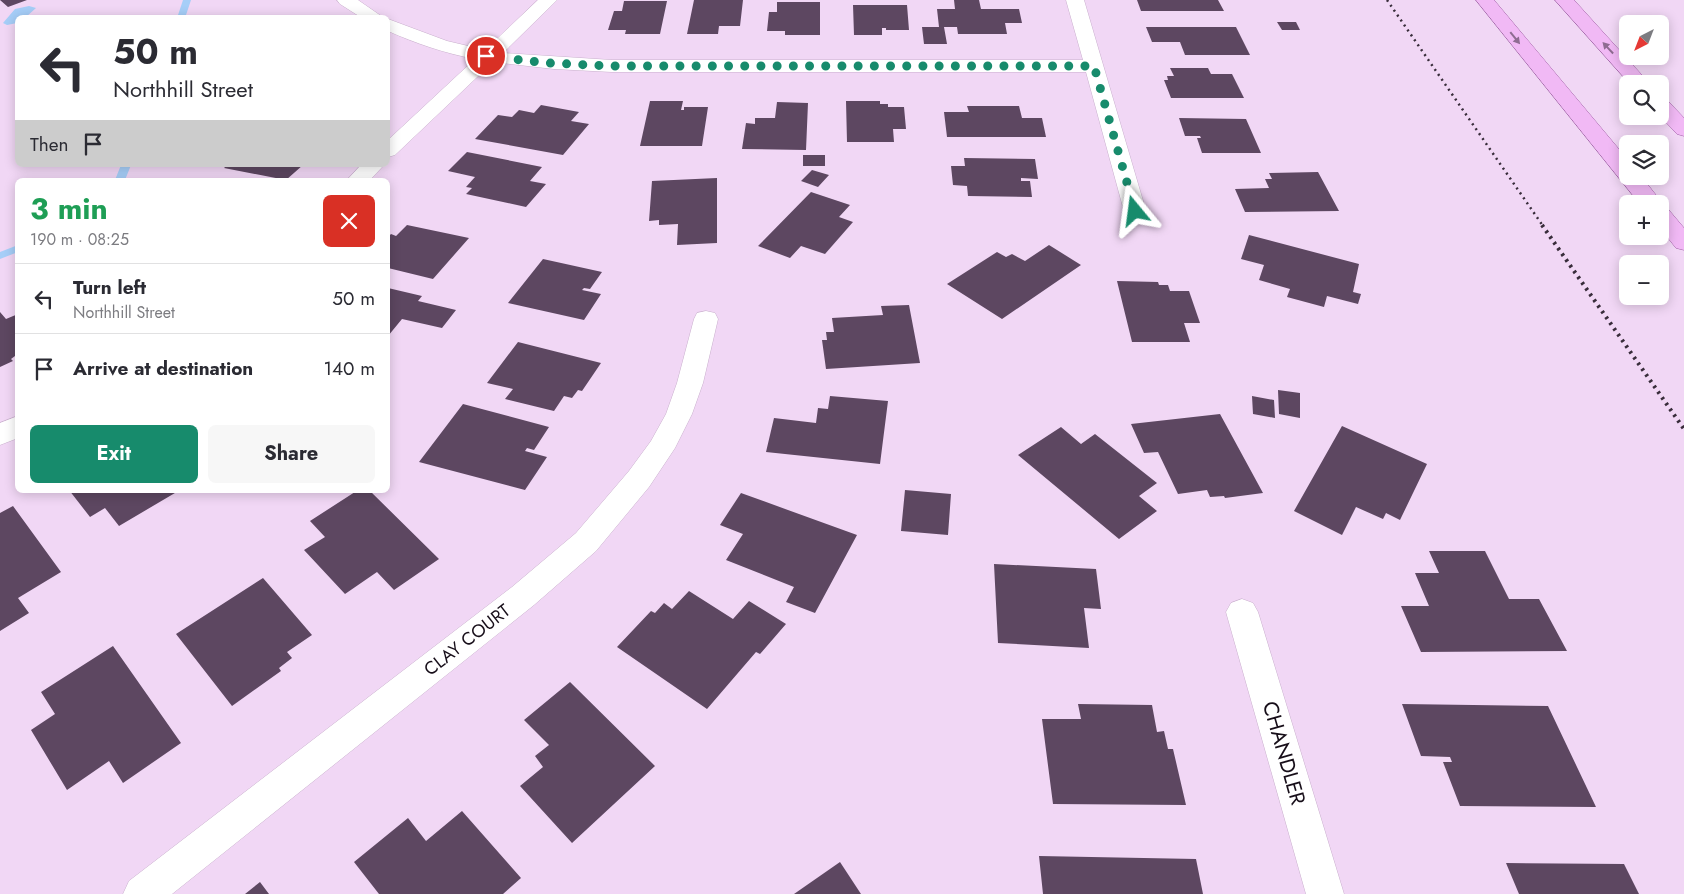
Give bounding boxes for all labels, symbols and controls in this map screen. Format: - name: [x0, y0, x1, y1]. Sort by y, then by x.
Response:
- north arrow: [1619, 15, 1669, 65]
- map controls: [1619, 15, 1669, 305]
- text: 50 m: [113, 27, 198, 77]
- one-way arrow: [1510, 31, 1521, 44]
- icon: left: [30, 35, 95, 100]
- pin: [465, 35, 507, 77]
- icon: arrive: [472, 42, 500, 70]
- one-way arrow: [1602, 42, 1614, 54]
- text: Northhill Street: [113, 73, 253, 105]
- button: search: [1619, 75, 1669, 125]
- icon: arrive: [79, 130, 107, 158]
- text: Then: [30, 131, 69, 158]
- button: layers: [1619, 135, 1669, 185]
- position arrow: [1108, 184, 1160, 236]
- text: 3 min: [30, 187, 108, 230]
- button: close: [323, 195, 375, 247]
- button: +: [1619, 195, 1669, 245]
- text: 190 m · 08:25: [30, 228, 129, 251]
- button: −: [1619, 255, 1669, 305]
- text: Turn left: [73, 274, 146, 301]
- icon: left: [30, 285, 58, 313]
- text: 50 m: [332, 285, 375, 312]
- text: Northhill Street: [73, 301, 175, 324]
- icon: arrive: [30, 355, 58, 383]
- text: Arrive at destination: [73, 355, 253, 382]
- text: 140 m: [323, 355, 375, 382]
- button: Exit: [30, 425, 198, 483]
- button: Share: [208, 425, 375, 483]
- street label: CLAY COURT: [418, 598, 516, 682]
- street label: CHANDLER: [1255, 698, 1313, 809]

